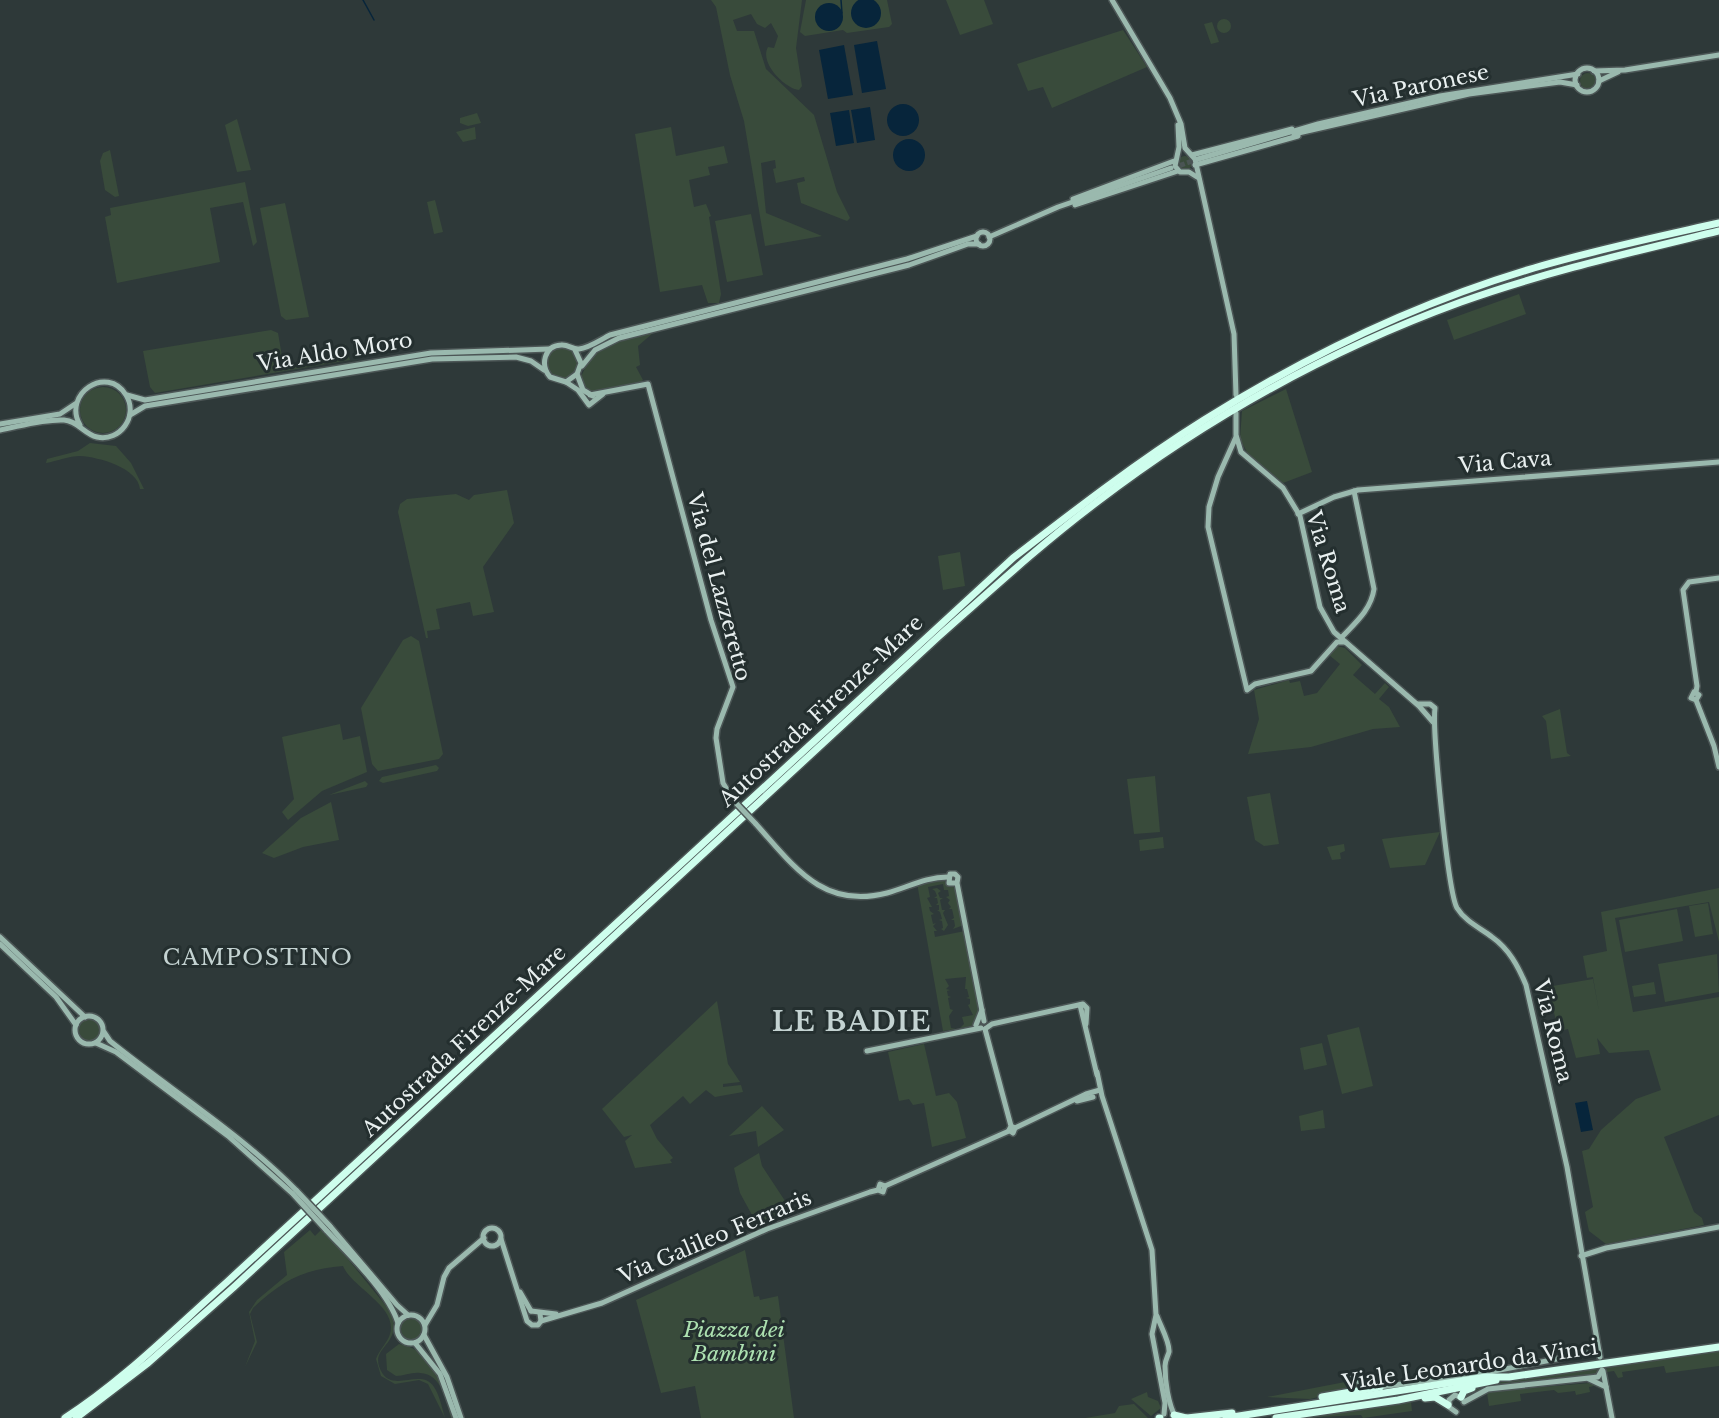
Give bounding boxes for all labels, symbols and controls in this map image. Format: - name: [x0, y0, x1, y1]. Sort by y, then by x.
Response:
- street label: Via Paronese: [1350, 59, 1491, 113]
- street label: Via Aldo Moro: [255, 327, 414, 377]
- street label: Via Cava: [1456, 445, 1553, 479]
- street label: Via del Lazzeretto: [681, 489, 757, 684]
- street label: Via Roma: [1300, 507, 1356, 616]
- street label: Autostrada Firenze-Mare: [713, 610, 928, 813]
- street label: Autostrada Firenze-Mare: [356, 940, 571, 1143]
- district label: CAMPOSTINO: [163, 944, 353, 971]
- street label: Via Roma: [1527, 976, 1578, 1085]
- district label: LE BADIE: [772, 1005, 932, 1038]
- street label: Via Galileo Ferraris: [614, 1185, 815, 1290]
- park label: Piazza dei Bambini: [682, 1317, 786, 1367]
- street label: Viale Leonardo da Vinci: [1340, 1334, 1600, 1396]

